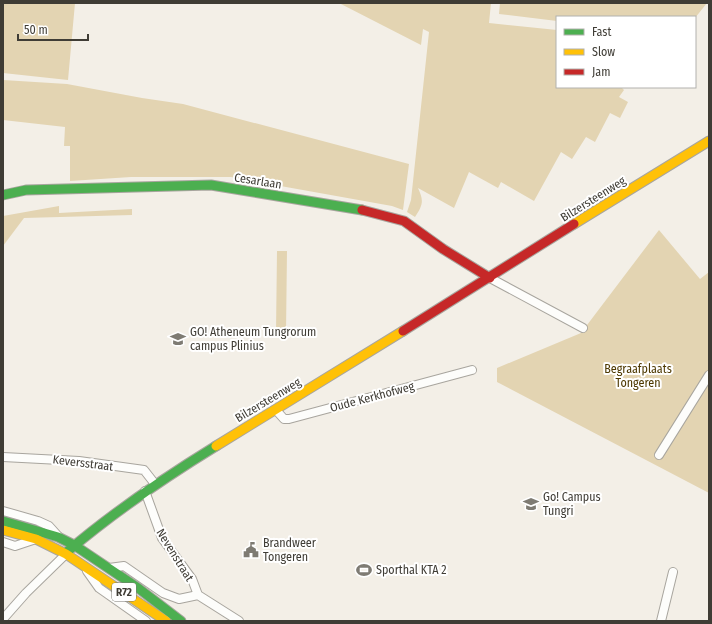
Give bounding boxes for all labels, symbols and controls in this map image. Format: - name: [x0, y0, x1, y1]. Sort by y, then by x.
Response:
- scale bar: [18, 16, 88, 42]
- legend: [556, 16, 696, 88]
- text: 50 m: [24, 23, 48, 37]
- text: Fast: [592, 25, 611, 39]
- text: Slow: [592, 45, 615, 59]
- text: Jam: [592, 65, 610, 79]
- street label: Cesarlaan: [233, 170, 283, 192]
- street label: Bilzersteenweg: [558, 173, 628, 225]
- place label: GO! Atheneum Tungrorum campus Plinius: [190, 325, 316, 353]
- school or university icon: GO! Atheneum Tungrorum campus Plinius: [169, 330, 187, 348]
- park label: Begraafplaats Tongeren: [604, 362, 672, 390]
- street label: Bilzersteenweg: [233, 375, 304, 425]
- street label: Oude Kerkhofweg: [328, 379, 416, 415]
- street label: Keversstraat: [52, 452, 114, 474]
- place label: Go! Campus Tungri: [543, 490, 601, 518]
- school or university icon: Go! Campus Tungri: [522, 495, 540, 513]
- street label: Nevenstraat: [153, 526, 197, 584]
- place label: Brandweer Tongeren: [263, 536, 317, 564]
- public building icon: Brandweer Tongeren: [242, 541, 260, 559]
- sports icon: Sporthal KTA 2: [355, 561, 373, 579]
- place label: Sporthal KTA 2: [376, 563, 447, 577]
- road number: R72: [112, 583, 136, 601]

